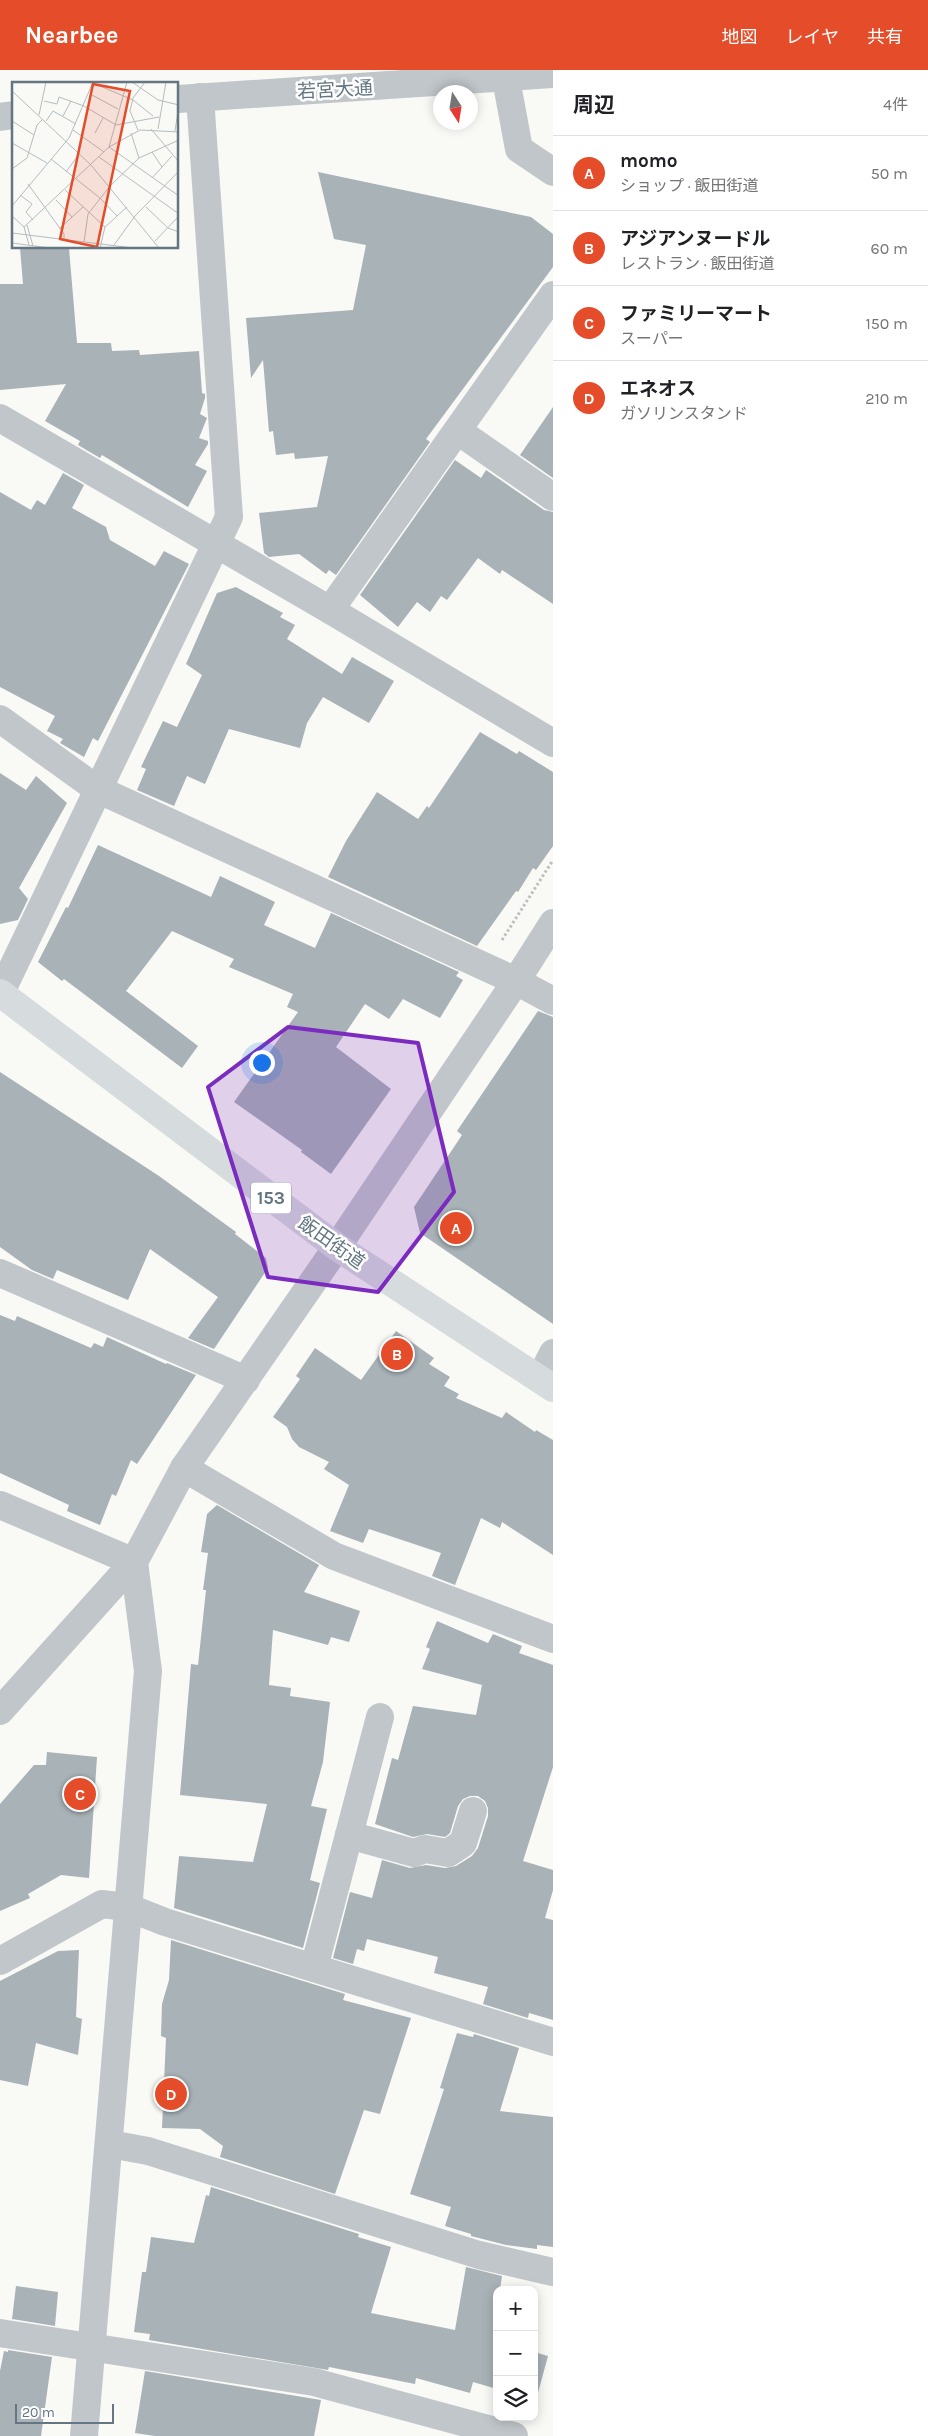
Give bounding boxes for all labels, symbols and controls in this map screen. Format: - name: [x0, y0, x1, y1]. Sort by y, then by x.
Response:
- text: Nearbee: [25, 21, 119, 49]
- text: 地図: [722, 26, 758, 48]
- text: レイヤ: [786, 26, 839, 48]
- text: 共有: [867, 26, 903, 48]
- street label: 若宮大通: [297, 77, 374, 103]
- inset map: [12, 82, 179, 249]
- north arrow: [433, 85, 478, 130]
- text: 周辺: [573, 93, 615, 117]
- text: 4件: [883, 95, 908, 114]
- text: momo: [620, 150, 678, 172]
- text: A: [584, 164, 594, 183]
- text: 50 m: [871, 164, 908, 183]
- text: ショップ · 飯田街道: [620, 176, 758, 195]
- text: アジアンヌードル: [620, 228, 770, 250]
- text: B: [584, 239, 594, 258]
- text: 60 m: [871, 239, 908, 258]
- text: レストラン · 飯田街道: [620, 254, 774, 273]
- text: ファミリーマート: [620, 303, 772, 325]
- text: C: [584, 314, 594, 333]
- text: 150 m: [865, 314, 908, 333]
- text: スーパー: [620, 329, 684, 348]
- text: エネオス: [620, 378, 696, 400]
- text: D: [584, 389, 594, 408]
- text: 210 m: [865, 389, 908, 408]
- text: ガソリンスタンド: [620, 404, 748, 423]
- your location: [249, 1050, 275, 1076]
- road number: 153: [251, 1182, 291, 1214]
- pin: A: [440, 1209, 472, 1247]
- street label: 飯田街道: [294, 1212, 369, 1274]
- pin: B: [381, 1335, 413, 1373]
- pin: C: [64, 1775, 96, 1813]
- pin: D: [155, 2075, 187, 2113]
- map controls: [493, 2286, 538, 2421]
- button: +: [493, 2286, 538, 2331]
- button: −: [493, 2331, 538, 2376]
- button: layers: [493, 2376, 538, 2421]
- scale bar: [15, 2401, 114, 2424]
- text: 20 m: [22, 2404, 55, 2421]

